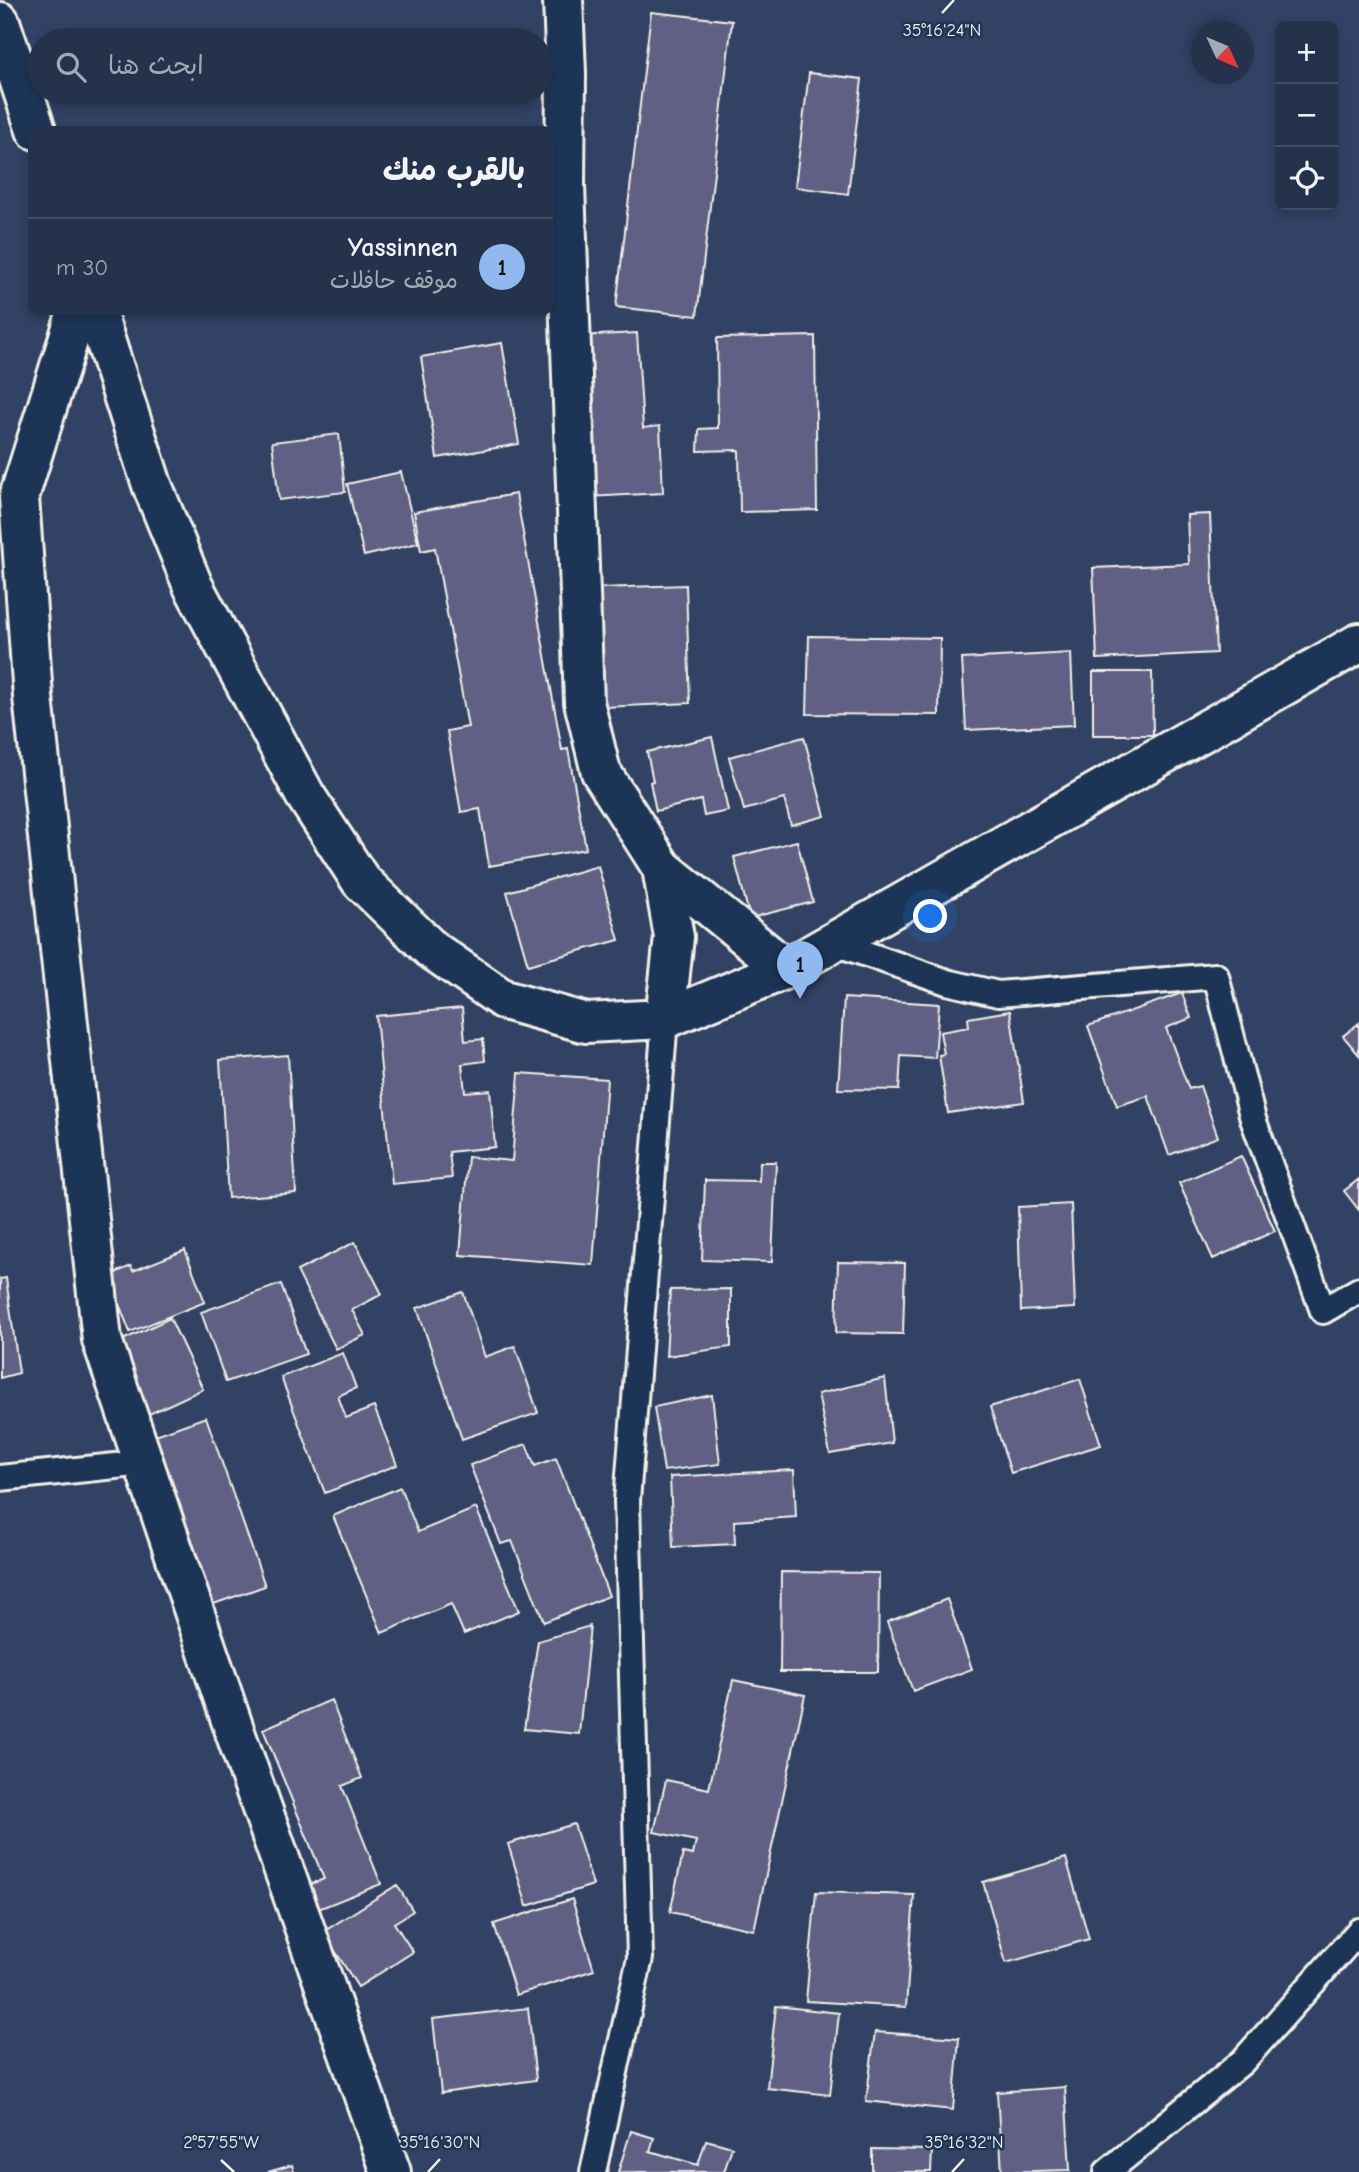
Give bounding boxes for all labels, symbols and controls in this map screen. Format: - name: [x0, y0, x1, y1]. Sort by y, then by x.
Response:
- text: 35°16'24"N: [903, 20, 981, 41]
- north arrow: [1191, 21, 1254, 84]
- map controls: [1275, 21, 1338, 210]
- button: +: [1275, 21, 1338, 84]
- search box: [28, 28, 553, 105]
- icon: search: [52, 48, 90, 86]
- text: ابحث هنا: [108, 51, 204, 81]
- button: −: [1275, 84, 1338, 147]
- button: locate: [1275, 147, 1338, 210]
- text: بالقرب منك: [383, 153, 525, 188]
- text: Yassinnen: [348, 233, 458, 263]
- text: 30 m: [56, 254, 108, 281]
- text: 1: [497, 254, 507, 281]
- text: موقف حافلات: [330, 267, 458, 294]
- your location: [913, 899, 947, 933]
- pin: 1: [777, 941, 823, 999]
- text: 2°57'55"W: [183, 2132, 259, 2153]
- text: 35°16'30"N: [400, 2132, 480, 2153]
- text: 35°16'32"N: [924, 2132, 1004, 2153]

